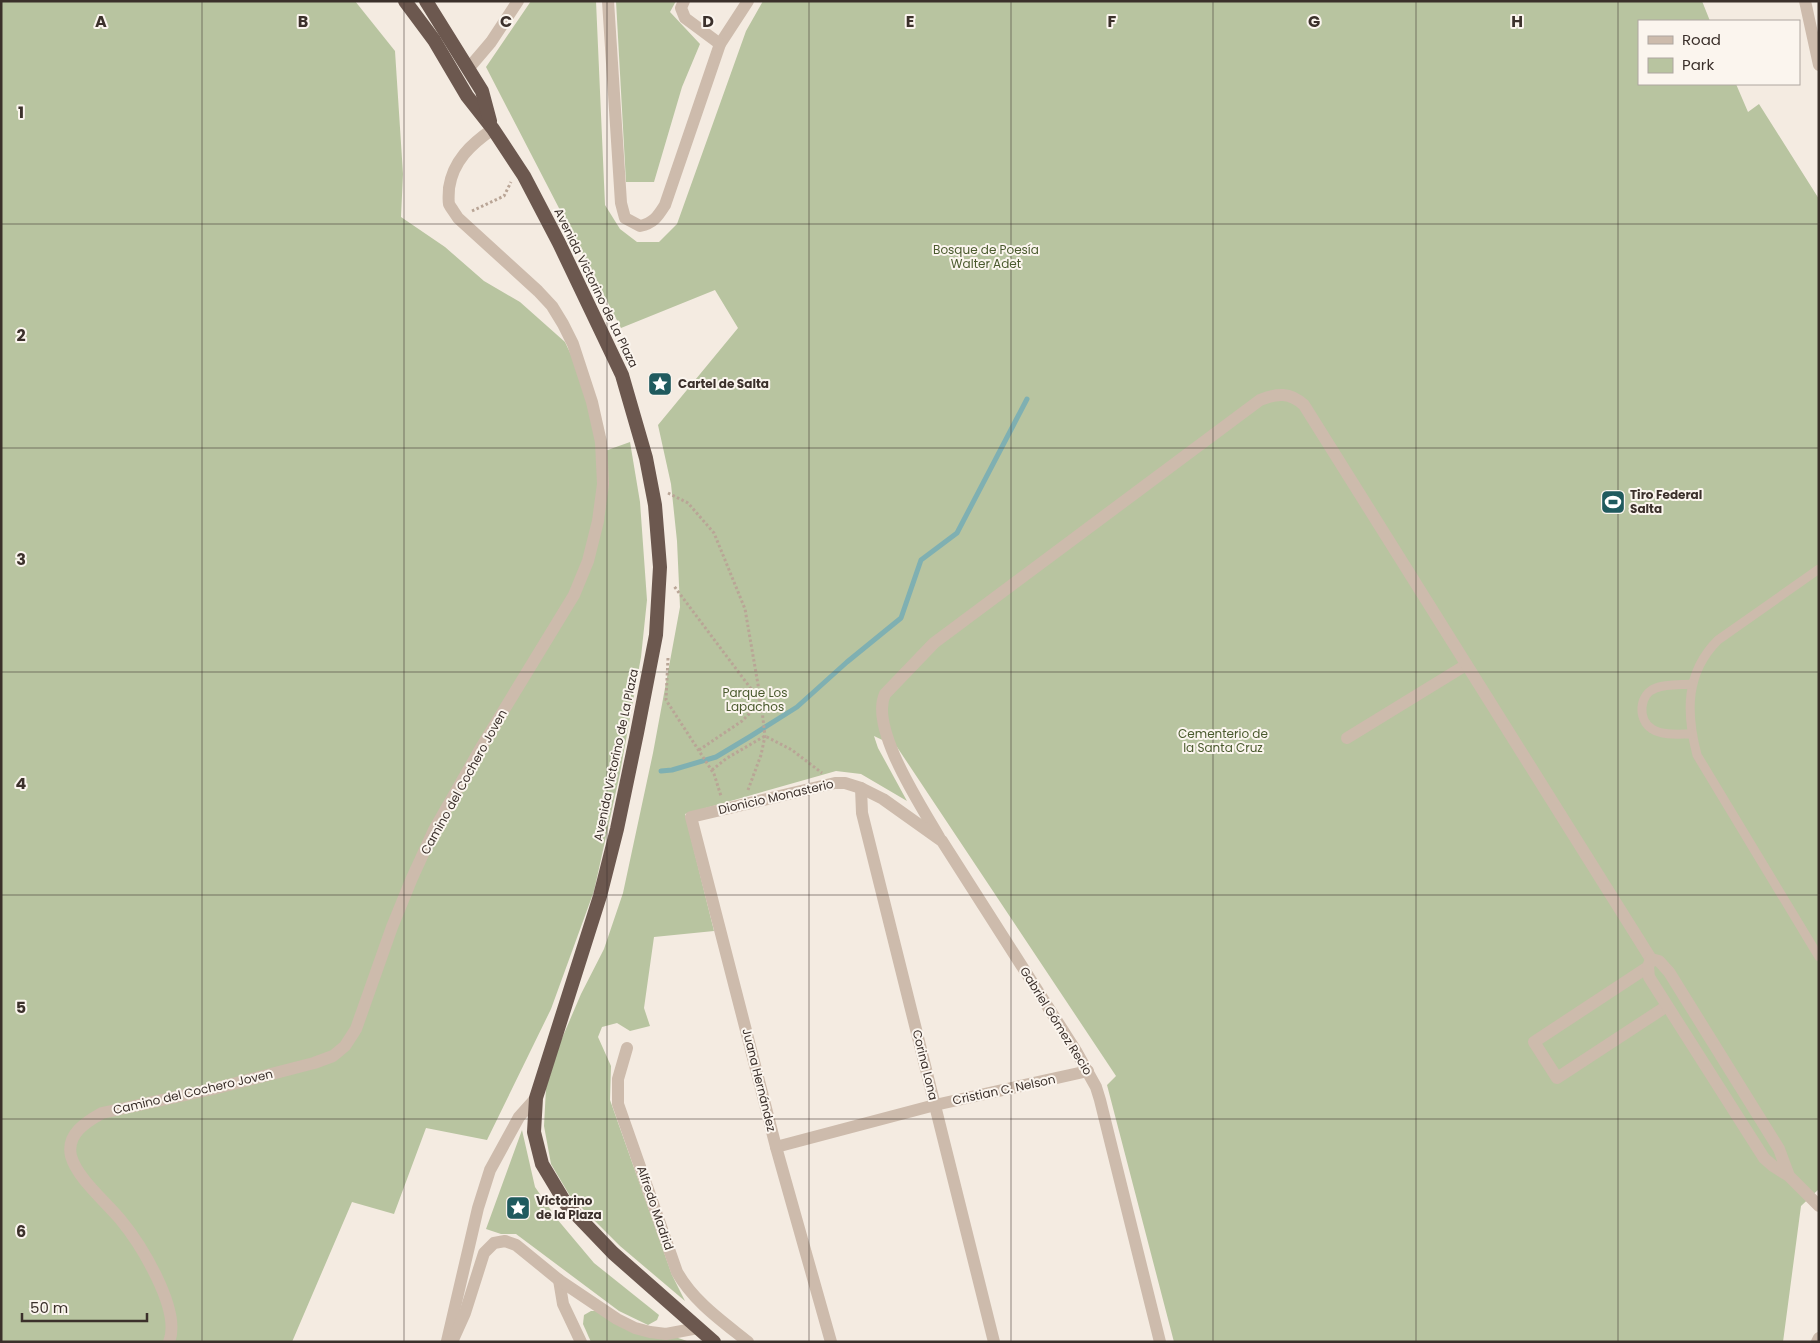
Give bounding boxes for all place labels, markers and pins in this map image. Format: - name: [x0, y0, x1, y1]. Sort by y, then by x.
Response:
- place icon: Cartel de Salta: [647, 371, 673, 397]
- place label: Cartel de Salta: [678, 375, 769, 392]
- place label: Tiro Federal Salta: [1630, 486, 1702, 517]
- sports icon: Tiro Federal Salta: [1600, 489, 1626, 515]
- place label: Victorino de la Plaza: [536, 1192, 602, 1223]
- place icon: Victorino de la Plaza: [505, 1195, 531, 1221]

